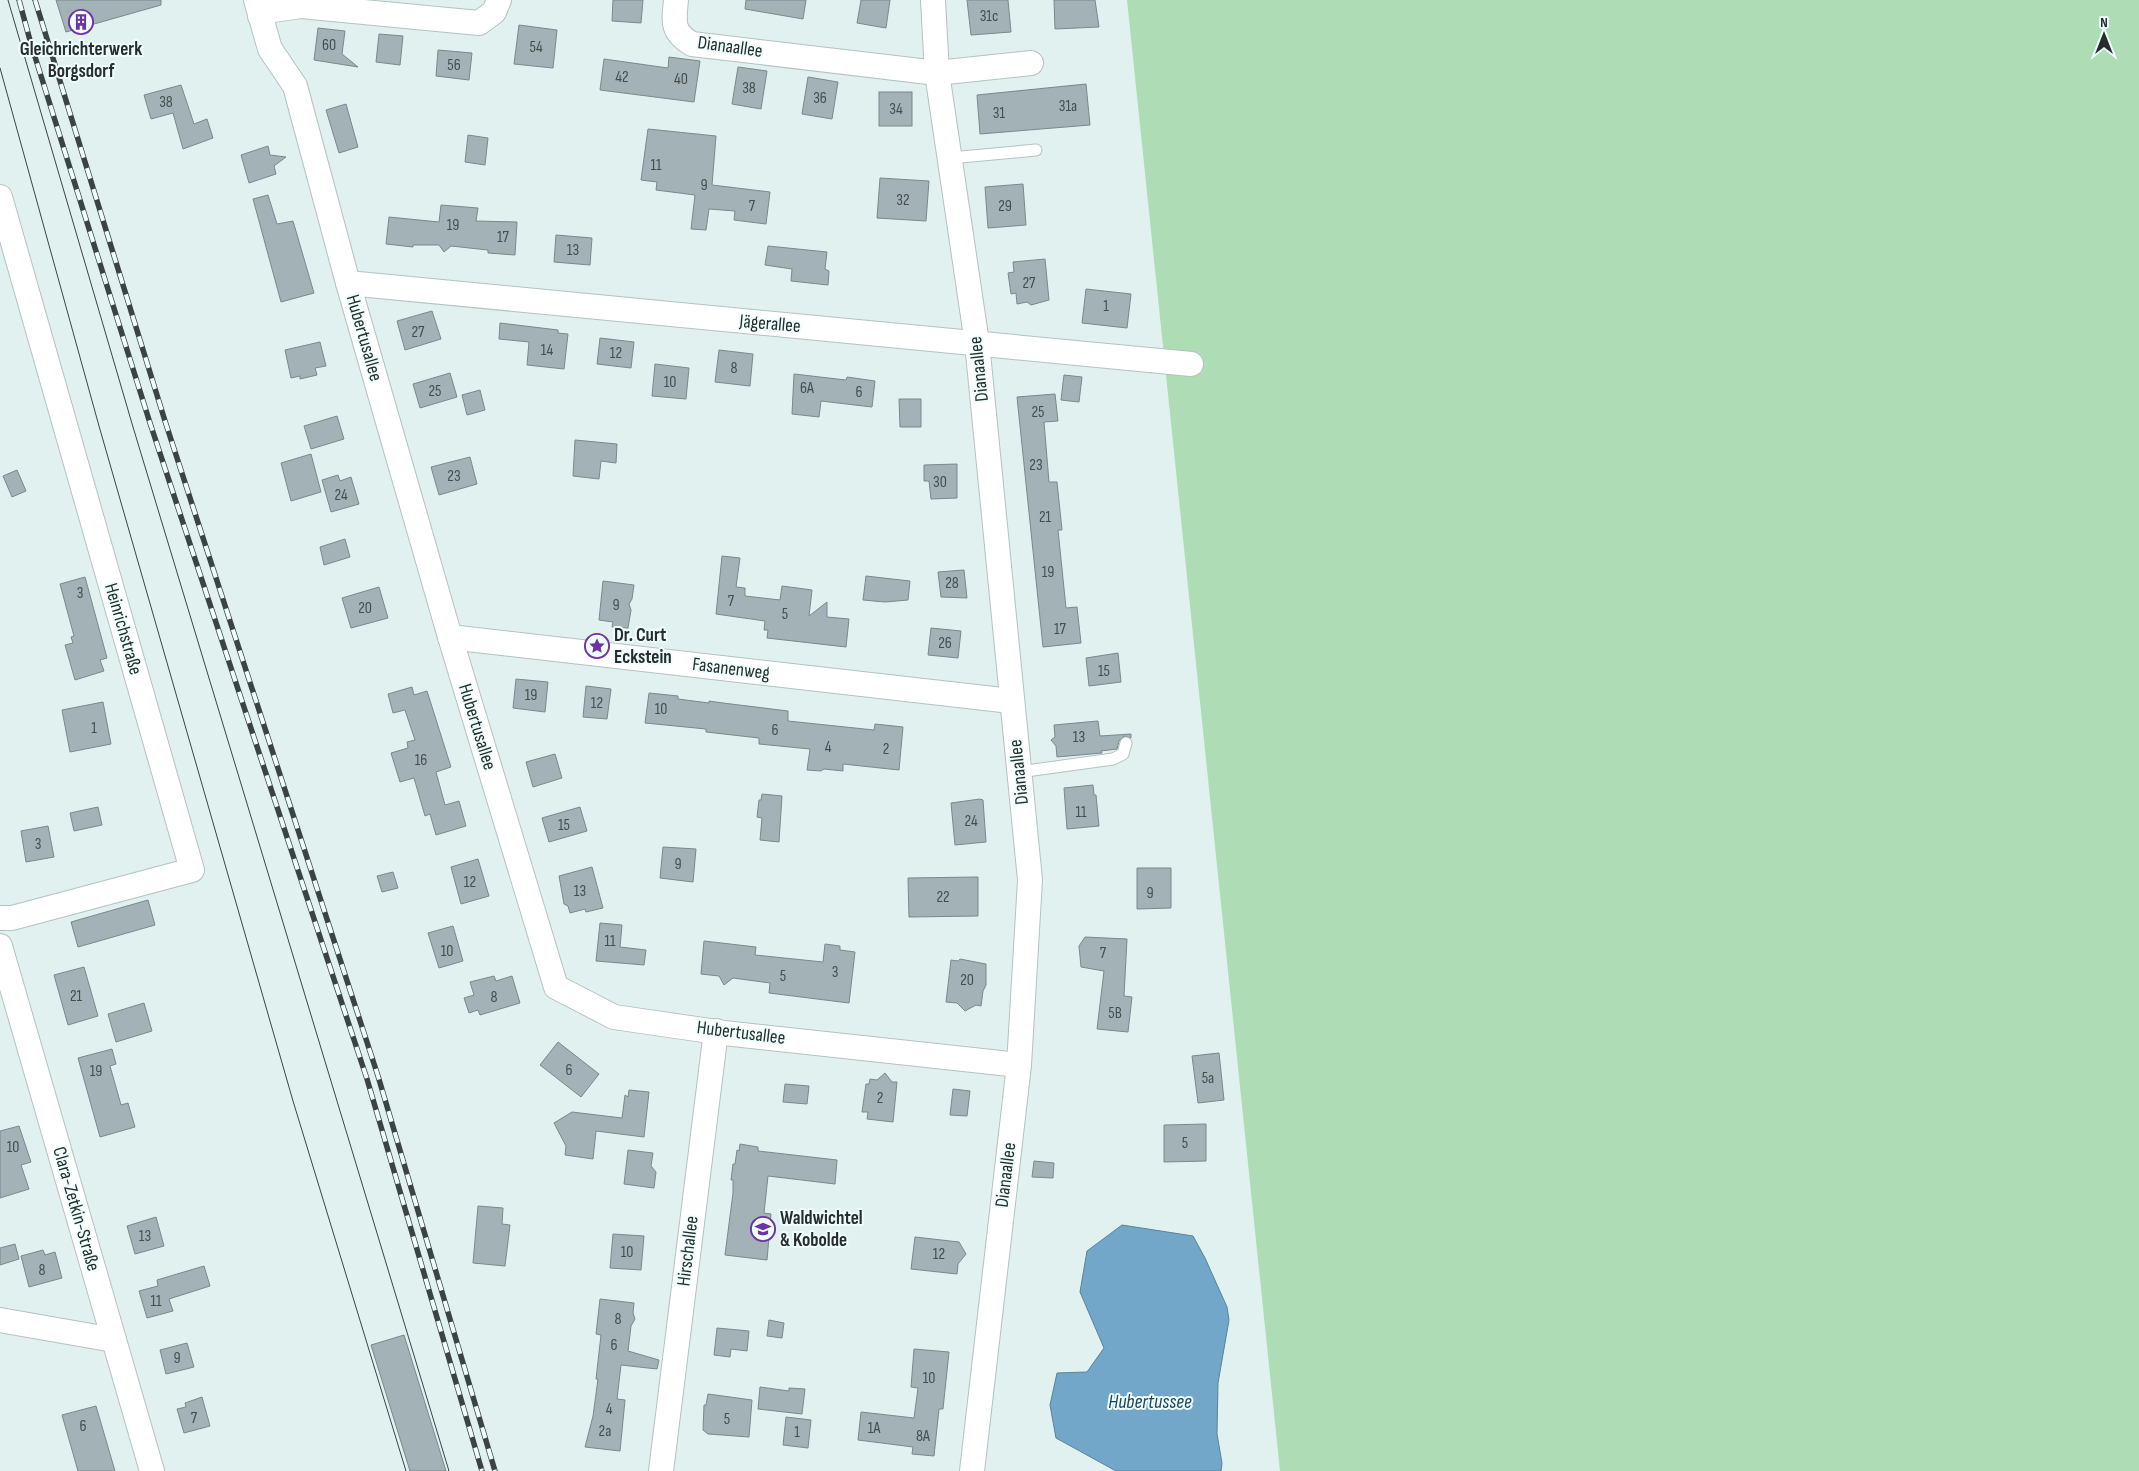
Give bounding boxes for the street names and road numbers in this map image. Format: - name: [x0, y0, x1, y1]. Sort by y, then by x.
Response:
- street label: Dianaallee: [696, 31, 764, 63]
- street label: Hubertusallee: [341, 292, 387, 384]
- street label: Jägerallee: [738, 310, 801, 338]
- street label: Dianaallee: [964, 335, 994, 403]
- street label: Heinrichstraße: [99, 580, 147, 678]
- street label: Fasanenweg: [691, 653, 771, 685]
- street label: Hubertusallee: [453, 681, 501, 773]
- street label: Dianaallee: [1004, 738, 1034, 806]
- street label: Hubertusallee: [695, 1016, 787, 1050]
- street label: Dianaallee: [991, 1141, 1021, 1209]
- street label: Clara-Zetkin-Straße: [47, 1144, 105, 1274]
- street label: Hirschallee: [672, 1215, 704, 1287]

